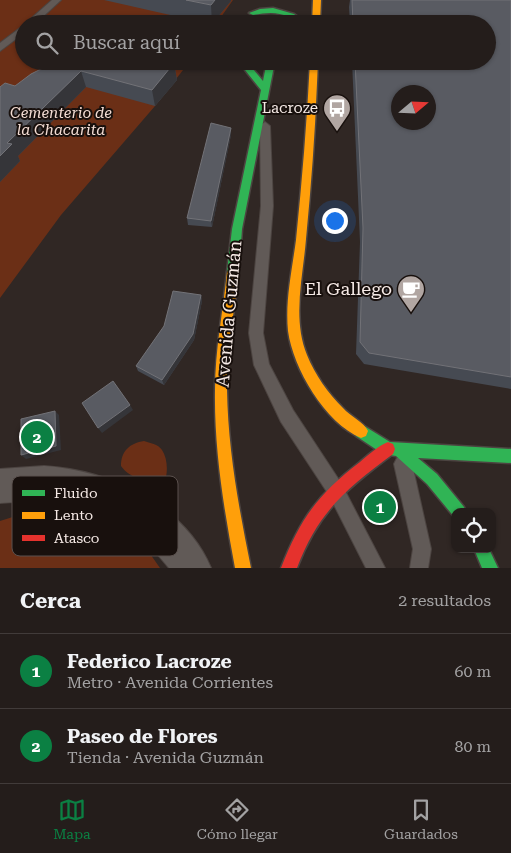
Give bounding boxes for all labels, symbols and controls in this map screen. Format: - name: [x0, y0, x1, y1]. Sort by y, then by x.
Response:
- search box: [15, 15, 496, 70]
- icon: search: [33, 29, 61, 57]
- text: Buscar aquí: [73, 31, 180, 54]
- north arrow: [391, 85, 436, 130]
- bus stop icon: Lacroze: [322, 93, 352, 132]
- place label: Lacroze: [262, 99, 318, 117]
- park label: Cementerio de la Chacarita: [10, 104, 112, 139]
- your location: [322, 208, 348, 234]
- street label: Avenida Guzmán: [212, 239, 245, 388]
- cafe icon: El Gallego: [396, 274, 426, 313]
- place label: El Gallego: [305, 278, 392, 299]
- pin: 2: [21, 418, 53, 456]
- legend: [12, 476, 178, 556]
- text: Fluido: [54, 485, 98, 501]
- pin: 1: [364, 488, 396, 526]
- text: Lento: [54, 507, 93, 523]
- map controls: [451, 508, 496, 553]
- button: locate: [451, 508, 496, 553]
- text: Atasco: [54, 530, 99, 546]
- text: Cerca: [20, 589, 81, 613]
- text: 2 resultados: [398, 591, 491, 610]
- text: Federico Lacroze: [67, 650, 232, 673]
- text: 1: [32, 662, 40, 681]
- text: 60 m: [454, 662, 491, 681]
- text: Metro · Avenida Corrientes: [67, 673, 273, 692]
- text: Paseo de Flores: [67, 725, 218, 748]
- text: 2: [32, 737, 40, 756]
- text: 80 m: [454, 737, 491, 756]
- text: Tienda · Avenida Guzmán: [67, 748, 264, 767]
- tab: Mapa: [53, 796, 91, 842]
- tab: Cómo llegar: [197, 796, 278, 842]
- tab: Guardados: [384, 796, 458, 842]

